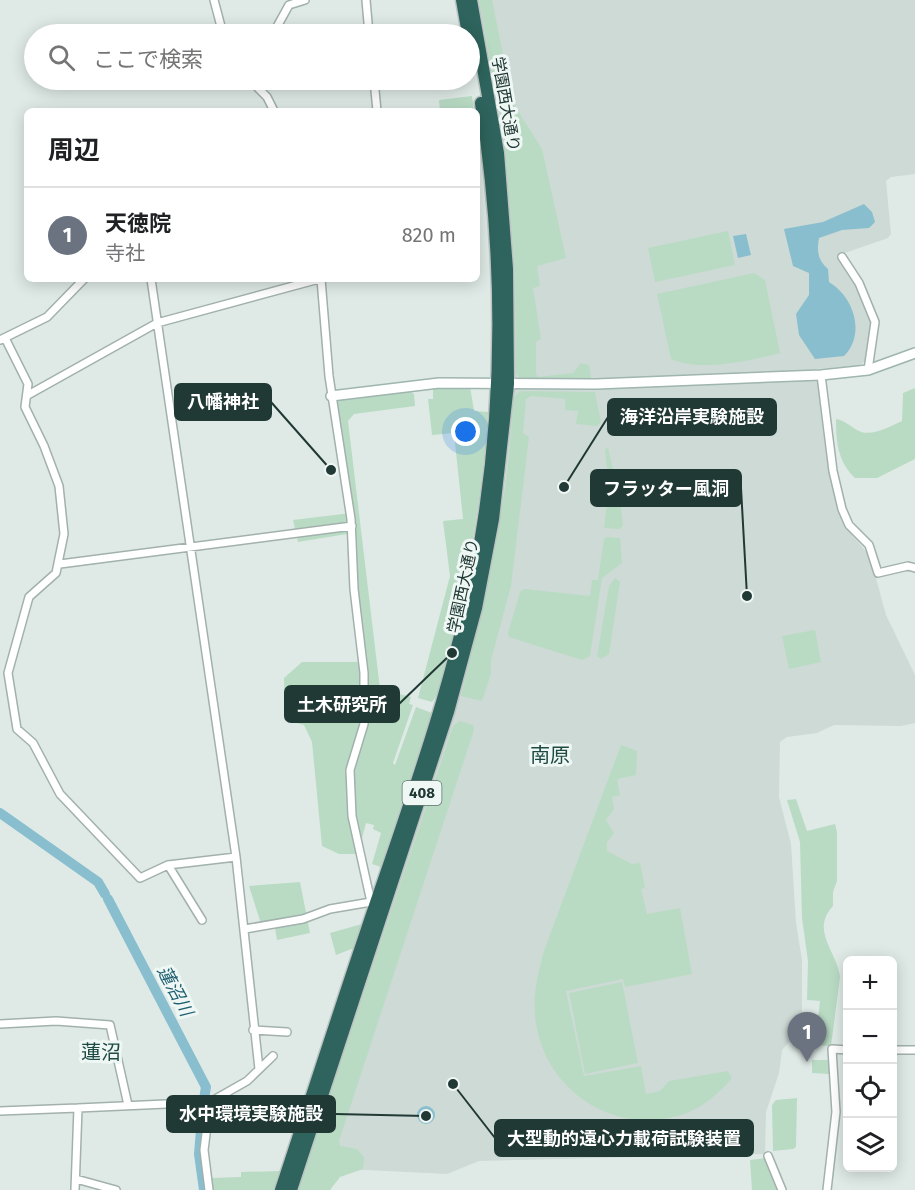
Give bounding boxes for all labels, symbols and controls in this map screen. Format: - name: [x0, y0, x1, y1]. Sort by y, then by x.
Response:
- search box: [24, 24, 480, 90]
- icon: search: [45, 41, 78, 74]
- text: ここで検索: [93, 46, 203, 73]
- street label: 学園西大通り: [488, 55, 524, 153]
- text: 周辺: [48, 135, 100, 166]
- text: 天徳院: [105, 210, 171, 237]
- text: 1: [63, 223, 72, 247]
- text: 820 m: [402, 223, 456, 247]
- text: 寺社: [105, 241, 145, 265]
- callout: 八幡神社: [175, 384, 271, 420]
- text: 八幡神社: [187, 391, 259, 413]
- callout: 海洋沿岸実験施設: [608, 399, 776, 435]
- text: 海洋沿岸実験施設: [620, 406, 764, 428]
- your location: [451, 417, 480, 446]
- callout: フラッター風洞: [591, 470, 741, 506]
- text: フラッター風洞: [603, 478, 729, 500]
- street label: 学園西大通り: [444, 537, 482, 635]
- callout: 土木研究所: [285, 686, 399, 722]
- text: 土木研究所: [297, 694, 387, 716]
- district label: 南原: [530, 743, 570, 767]
- road number: 408: [402, 781, 442, 805]
- map controls: [843, 956, 897, 1172]
- button: +: [843, 956, 897, 1010]
- water label: 蓮沼川: [153, 962, 198, 1022]
- button: −: [843, 1010, 897, 1064]
- pin: 1: [788, 1012, 826, 1062]
- district label: 蓮沼: [81, 1040, 121, 1064]
- button: locate: [843, 1064, 897, 1118]
- callout: 水中環境実験施設: [167, 1096, 335, 1132]
- text: 水中環境実験施設: [179, 1103, 323, 1125]
- button: layers: [843, 1118, 897, 1172]
- callout: 大型動的遠心力載荷試験装置: [495, 1120, 753, 1156]
- text: 大型動的遠心力載荷試験装置: [507, 1128, 741, 1150]

